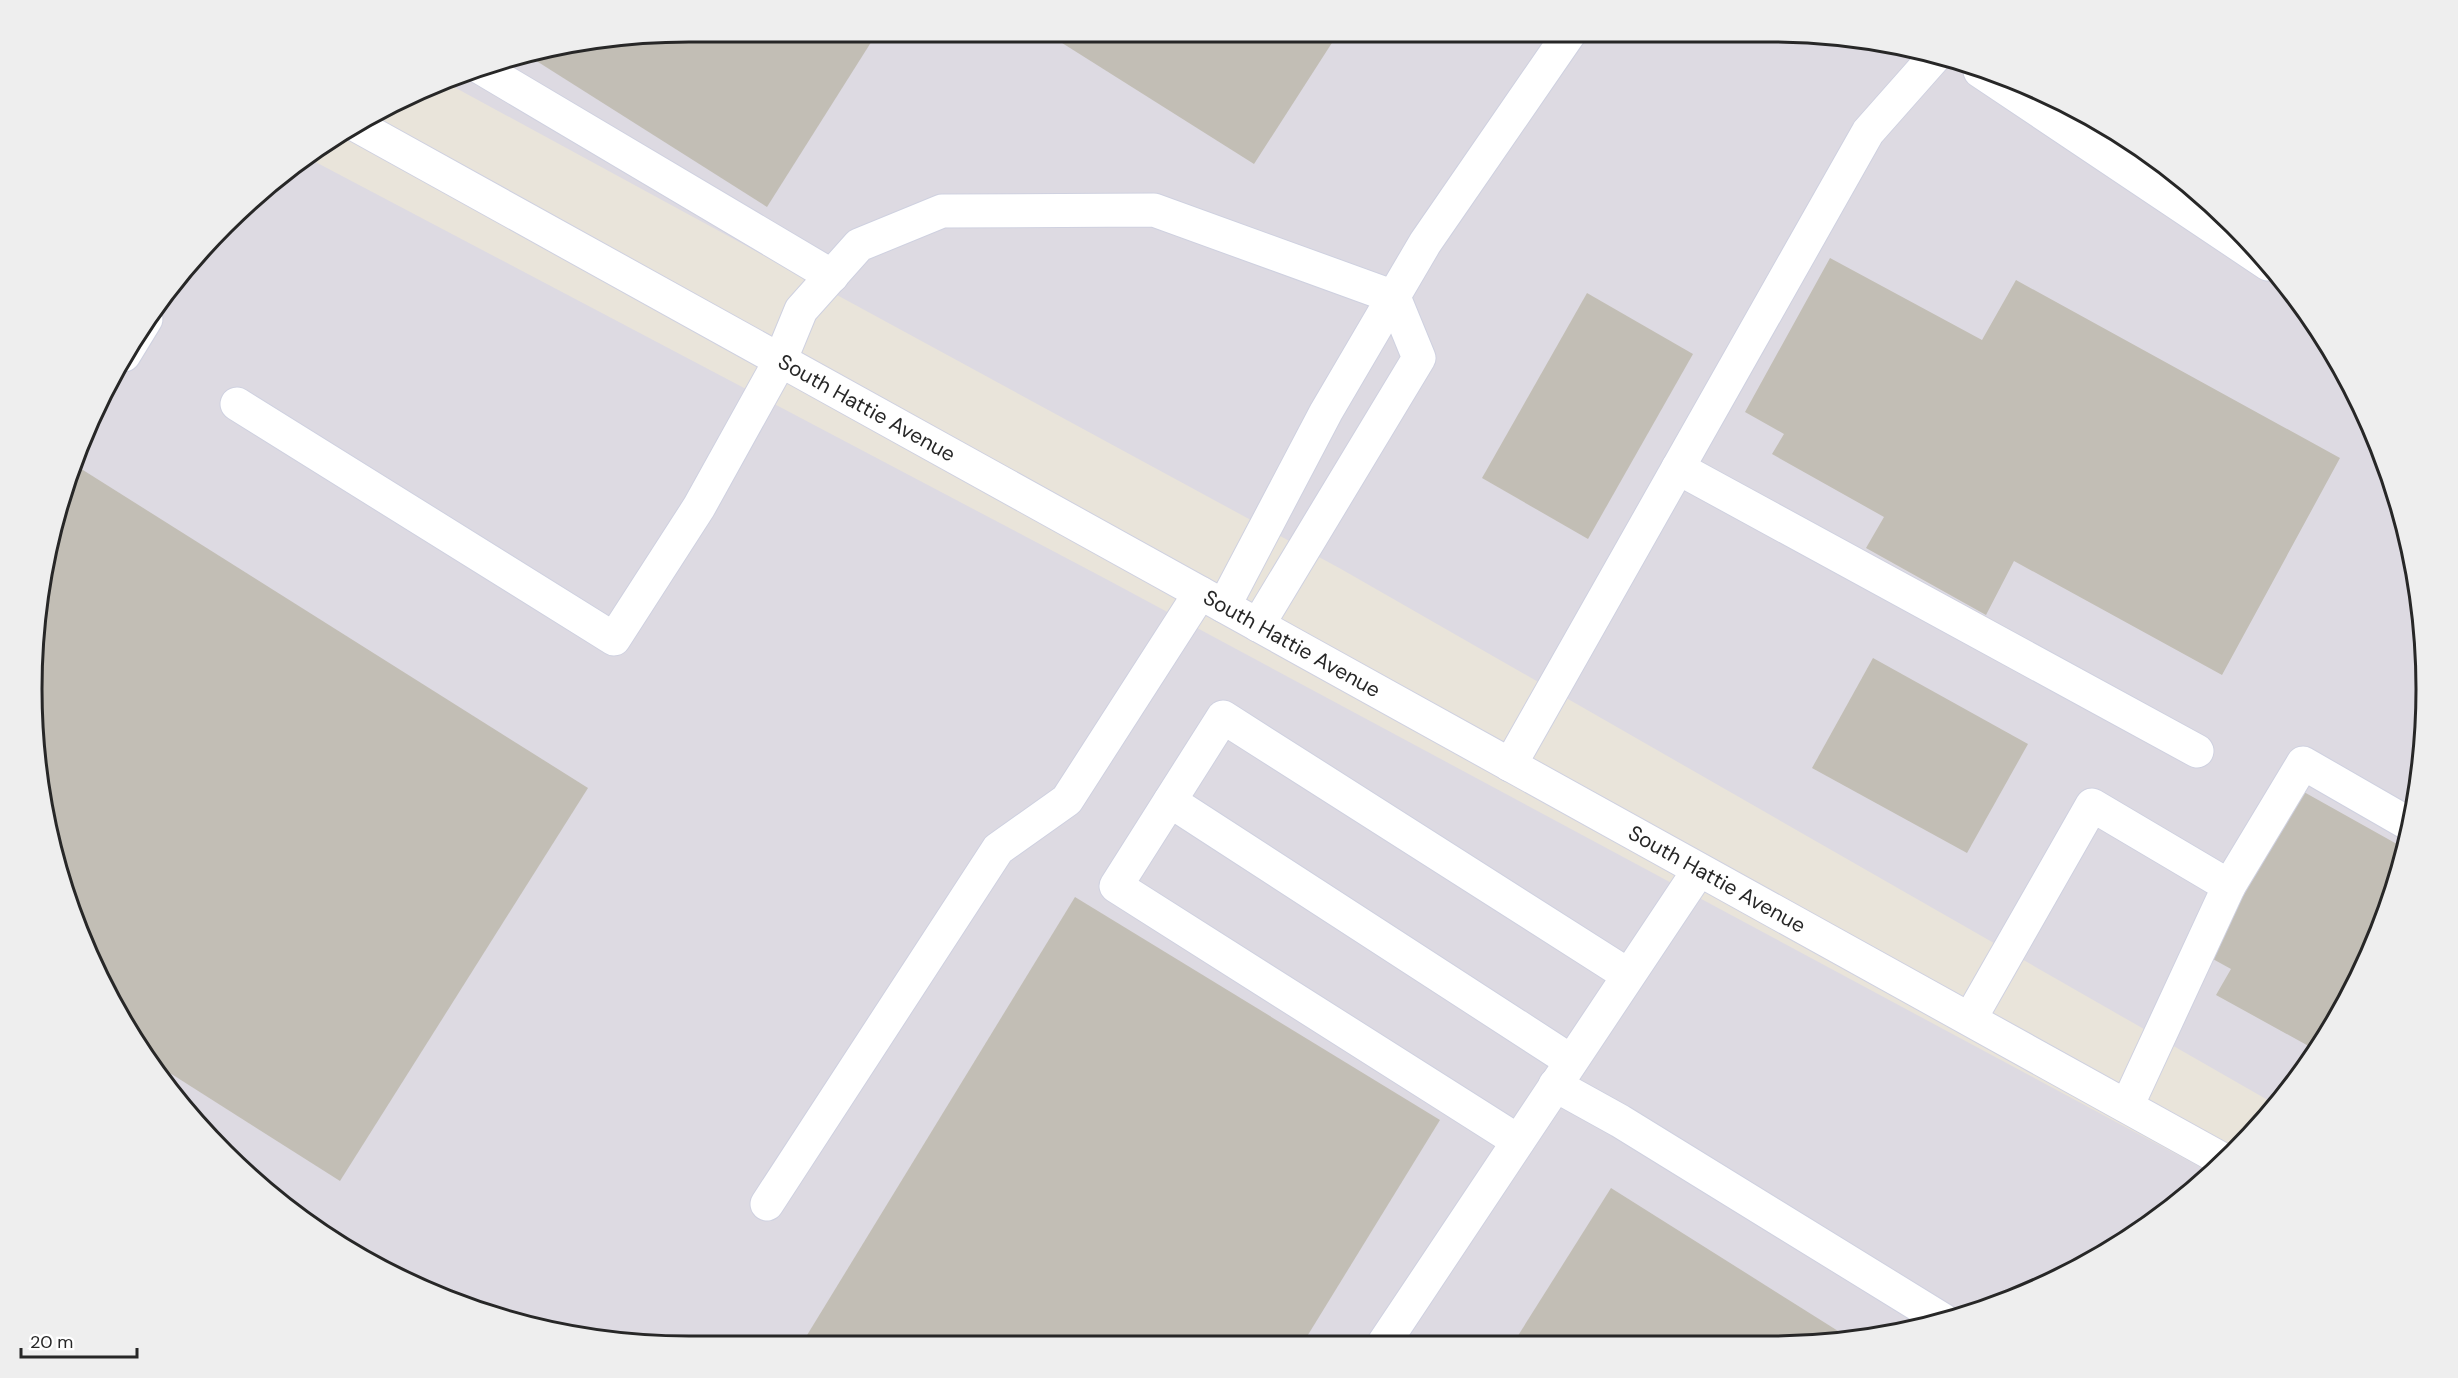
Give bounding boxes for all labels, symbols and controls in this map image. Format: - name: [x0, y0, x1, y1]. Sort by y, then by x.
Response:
- street label: South Hattie Avenue: [773, 348, 960, 469]
- street label: South Hattie Avenue: [1198, 583, 1385, 704]
- street label: South Hattie Avenue: [1623, 819, 1811, 940]
- scale bar: [21, 1321, 136, 1359]
- text: 20 m: [30, 1330, 73, 1354]

